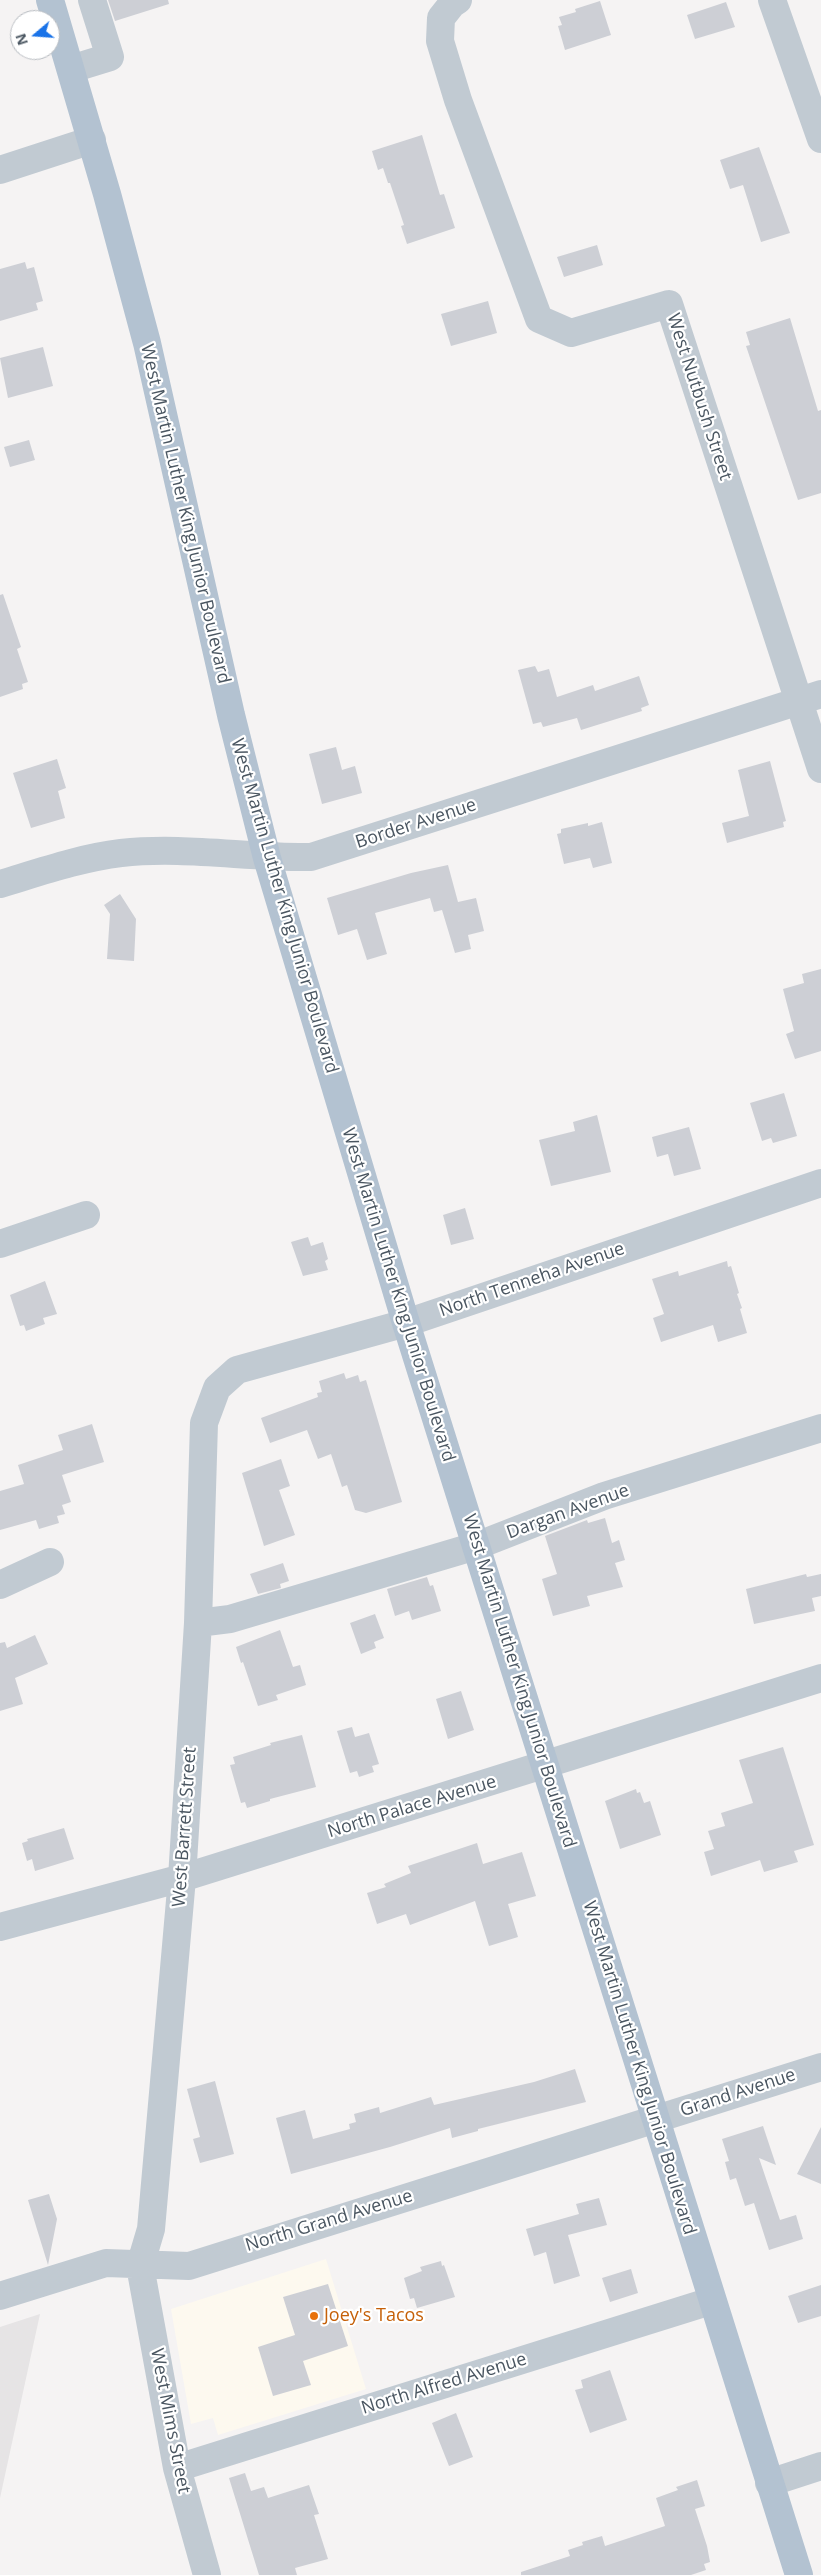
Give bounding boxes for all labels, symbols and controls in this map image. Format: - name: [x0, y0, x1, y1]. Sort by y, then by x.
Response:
- north arrow: [10, 10, 60, 60]
- text: N: [10, 31, 32, 48]
- street label: West Nutbush Street: [662, 311, 736, 483]
- street label: West Martin Luther King Junior Boulevard: [135, 342, 235, 686]
- street label: West Martin Luther King Junior Boulevard: [226, 736, 342, 1076]
- street label: Border Avenue: [353, 794, 479, 854]
- street label: West Martin Luther King Junior Boulevard: [337, 1126, 459, 1464]
- street label: North Tenneha Avenue: [437, 1238, 627, 1322]
- street label: Dargan Avenue: [504, 1480, 632, 1544]
- street label: West Martin Luther King Junior Boulevard: [458, 1512, 580, 1850]
- street label: West Barrett Street: [169, 1746, 201, 1908]
- street label: North Palace Avenue: [325, 1771, 499, 1843]
- street label: West Martin Luther King Junior Boulevard: [578, 1899, 700, 2237]
- street label: Grand Avenue: [678, 2064, 798, 2122]
- street label: North Grand Avenue: [243, 2185, 415, 2257]
- place label: Joey's Tacos: [324, 2305, 424, 2327]
- marker: Joey's Tacos: [308, 2310, 320, 2322]
- street label: West Mims Street: [145, 2347, 195, 2495]
- street label: North Alfred Avenue: [359, 2349, 529, 2419]

